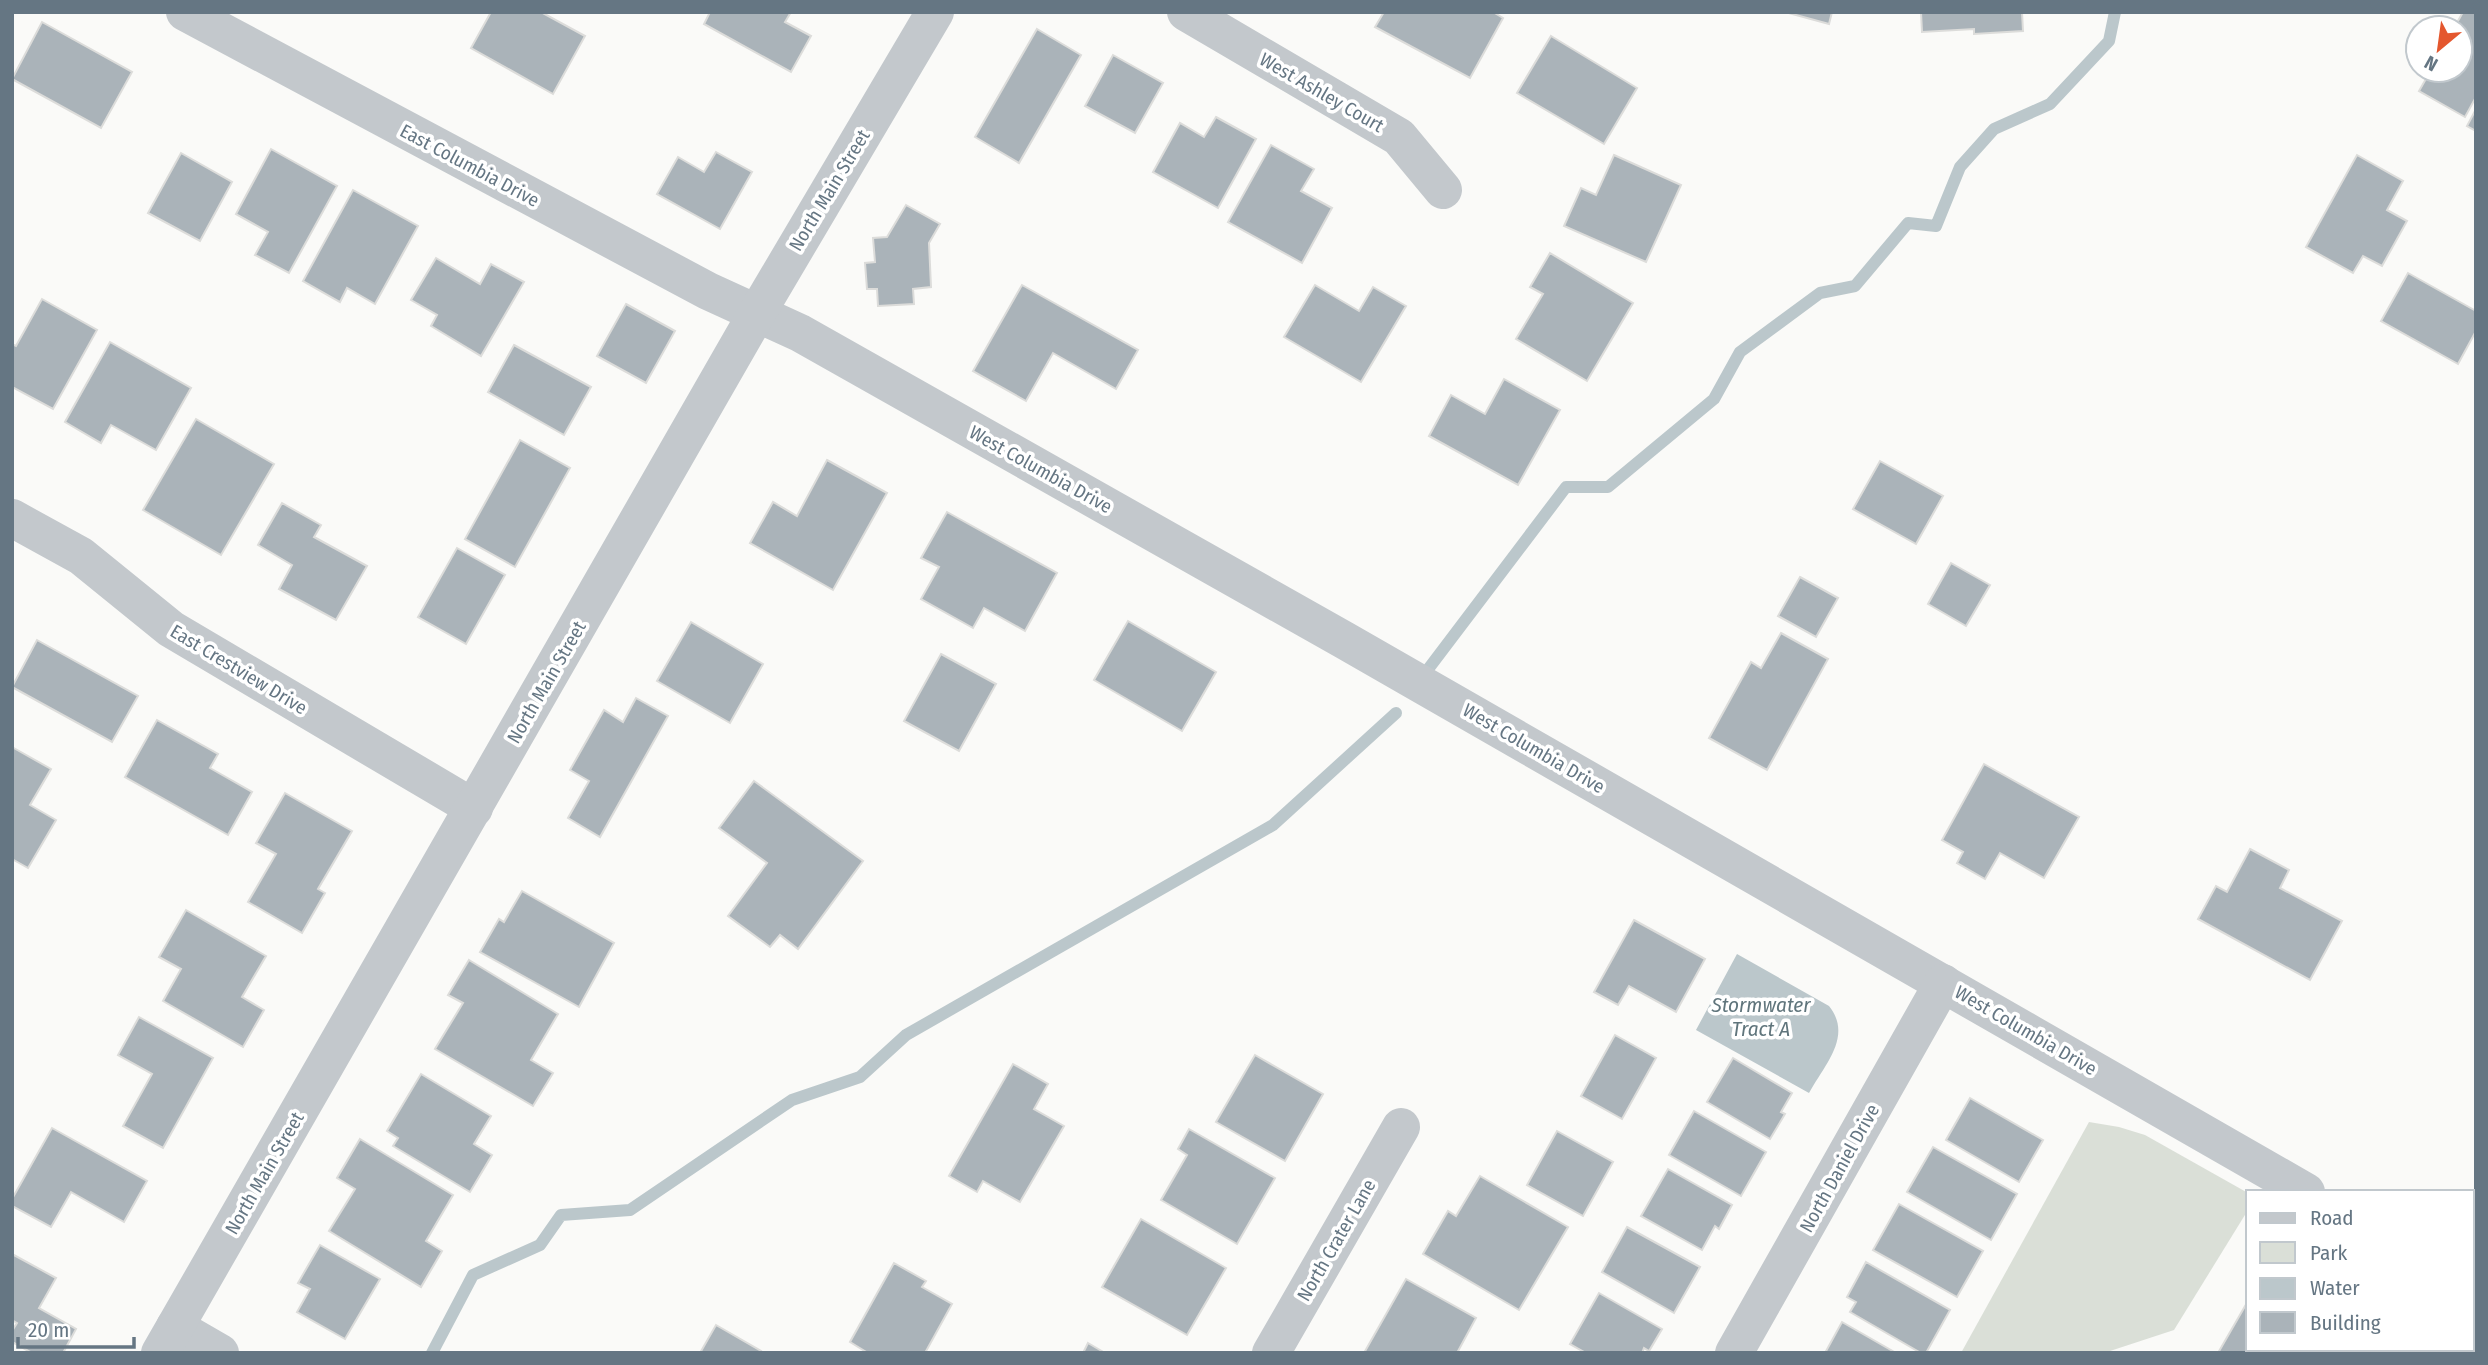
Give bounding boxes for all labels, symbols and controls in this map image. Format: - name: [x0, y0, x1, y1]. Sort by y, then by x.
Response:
- north arrow: [2404, 14, 2474, 84]
- street label: West Ashley Court: [1256, 48, 1389, 138]
- text: N: [2420, 51, 2442, 76]
- street label: East Columbia Drive: [396, 119, 543, 212]
- street label: North Main Street: [784, 125, 875, 255]
- street label: West Columbia Drive: [965, 421, 1116, 518]
- street label: North Main Street: [502, 616, 591, 748]
- street label: East Crestview Drive: [166, 620, 311, 719]
- street label: West Columbia Drive: [1459, 698, 1609, 798]
- street label: West Columbia Drive: [1951, 980, 2101, 1080]
- water label: Stormwater Tract A: [1710, 992, 1811, 1042]
- street label: North Daniel Drive: [1795, 1100, 1884, 1236]
- street label: North Main Street: [220, 1107, 309, 1239]
- street label: North Crater Lane: [1292, 1175, 1381, 1305]
- legend: [2246, 1190, 2474, 1351]
- text: Road: [2310, 1205, 2354, 1231]
- text: Park: [2310, 1240, 2348, 1266]
- text: Water: [2310, 1275, 2360, 1301]
- scale bar: [18, 1306, 133, 1350]
- text: Building: [2310, 1310, 2381, 1336]
- text: 20 m: [28, 1317, 69, 1343]

